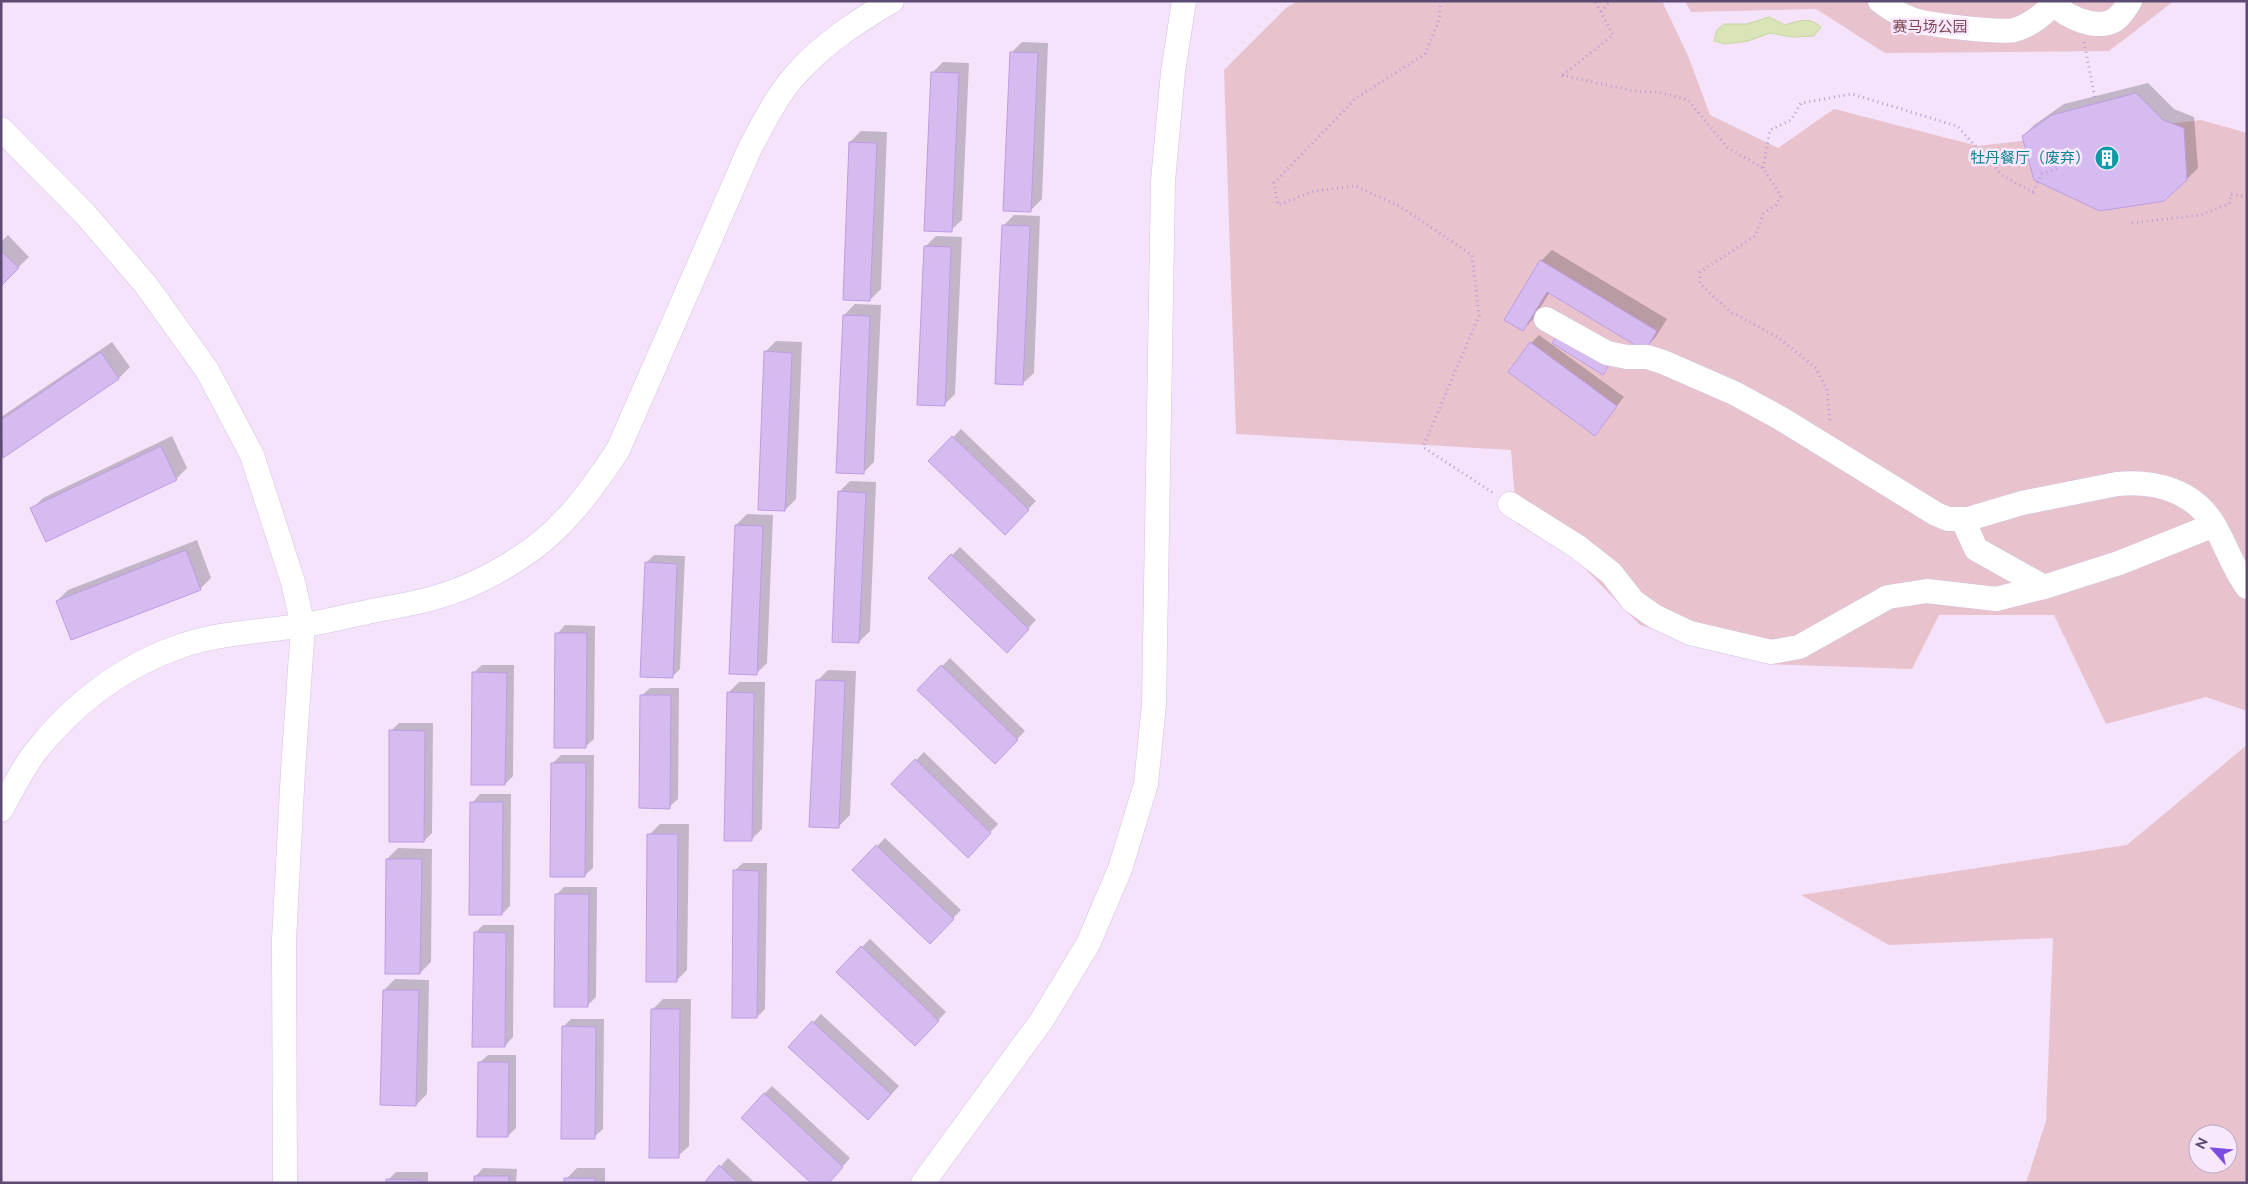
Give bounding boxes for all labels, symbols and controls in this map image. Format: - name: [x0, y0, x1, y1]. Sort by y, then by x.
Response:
- park label: 赛马场公园: [1892, 18, 1968, 36]
- building icon: 牡丹餐厅（废弃）: [2094, 145, 2120, 171]
- place label: 牡丹餐厅（废弃）: [1970, 149, 2090, 167]
- north arrow: [2188, 1124, 2238, 1174]
- text: N: [2192, 1135, 2211, 1151]

